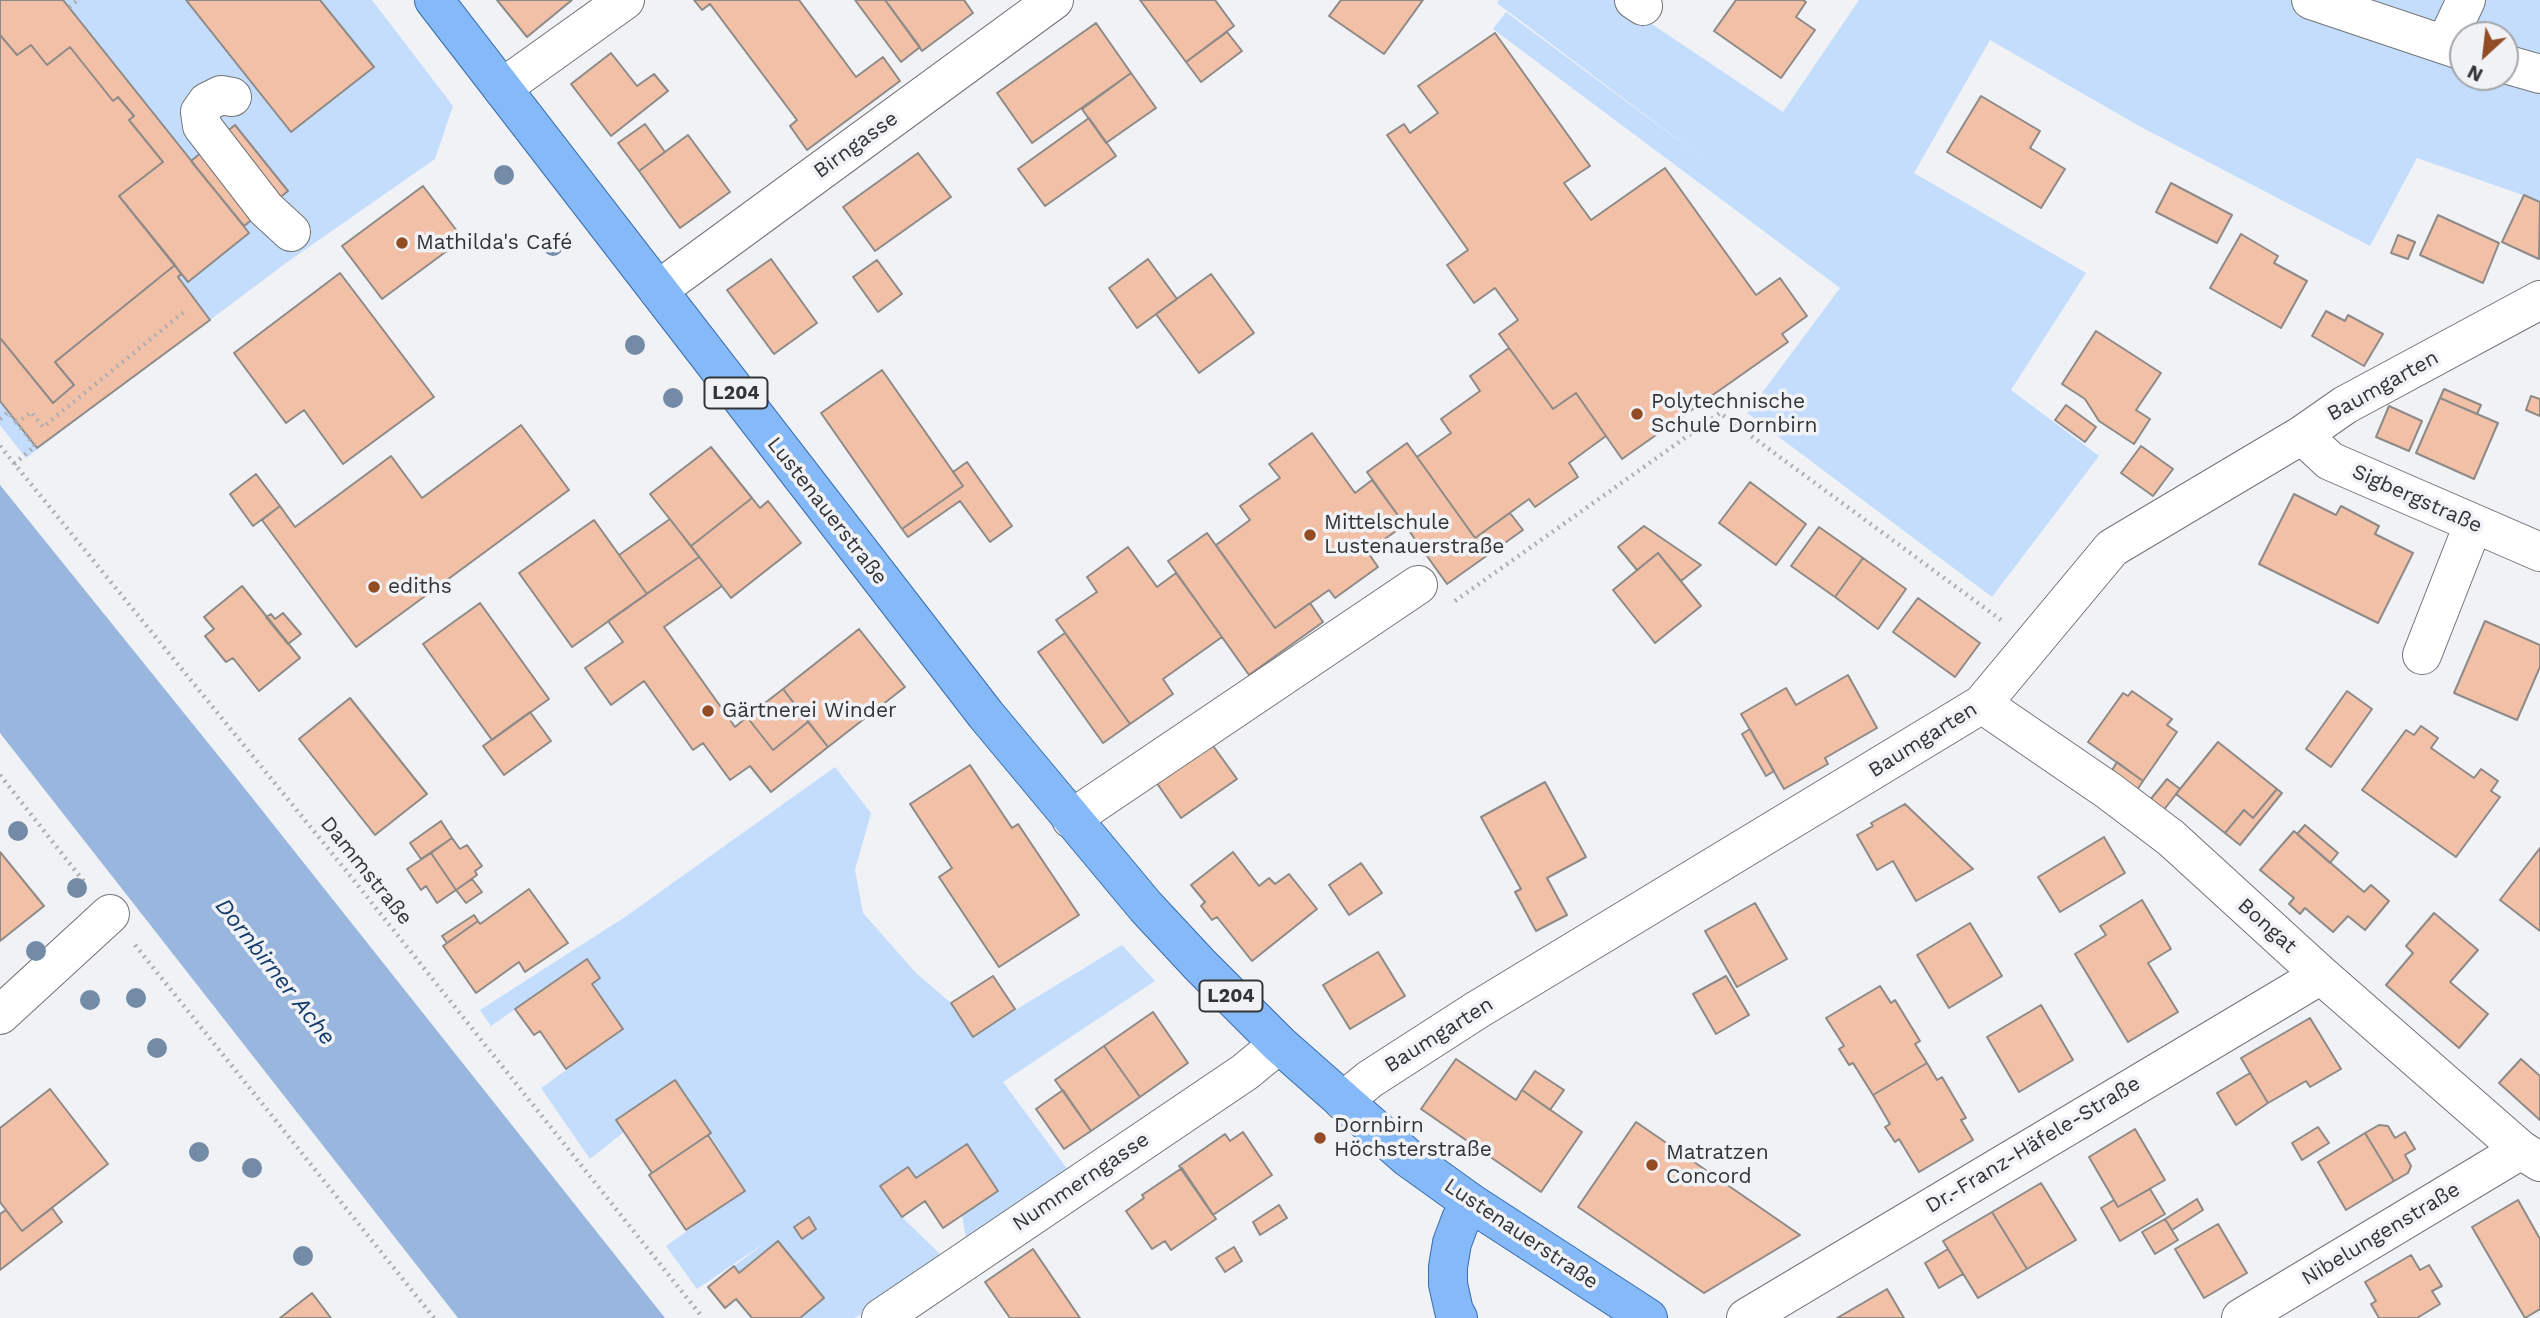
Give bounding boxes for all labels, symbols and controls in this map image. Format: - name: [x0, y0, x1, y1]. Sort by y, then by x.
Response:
- north arrow: [2449, 21, 2519, 91]
- text: N: [2464, 60, 2487, 87]
- street label: Birngasse: [809, 106, 903, 184]
- place label: Mathilda's Café: [416, 230, 572, 256]
- marker: Mathilda's Café: [394, 235, 410, 251]
- street label: Baumgarten: [2323, 345, 2443, 427]
- road number: L204: [704, 378, 768, 408]
- place label: Polytechnische Schule Dornbirn: [1651, 389, 1818, 439]
- marker: Polytechnische Schule Dornbirn: [1629, 406, 1645, 422]
- street label: Lustenauerstraße: [762, 432, 892, 590]
- street label: Sigbergstraße: [2348, 459, 2486, 539]
- place label: Mittelschule Lustenauerstraße: [1324, 510, 1504, 560]
- marker: Mittelschule Lustenauerstraße: [1302, 527, 1318, 543]
- place label: ediths: [388, 574, 452, 600]
- marker: ediths: [366, 579, 382, 595]
- street label: Baumgarten: [1864, 697, 1982, 783]
- place label: Gärtnerei Winder: [722, 698, 897, 724]
- marker: Gärtnerei Winder: [700, 703, 716, 719]
- street label: Dammstraße: [315, 812, 417, 930]
- water label: Dornbirner Ache: [209, 893, 341, 1051]
- street label: Bongat: [2232, 893, 2302, 959]
- road number: L204: [1200, 980, 1262, 1012]
- street label: Baumgarten: [1380, 992, 1498, 1078]
- street label: Dr.-Franz-Häfele-Straße: [1921, 1071, 2145, 1219]
- place label: Dornbirn Höchsterstraße: [1334, 1113, 1492, 1163]
- street label: Nummerngasse: [1008, 1127, 1154, 1237]
- marker: Dornbirn Höchsterstraße: [1312, 1130, 1328, 1146]
- place label: Matratzen Concord: [1666, 1140, 1769, 1190]
- marker: Matratzen Concord: [1644, 1157, 1660, 1173]
- street label: Lustenauerstraße: [1439, 1173, 1603, 1295]
- street label: Nibelungenstraße: [2297, 1177, 2465, 1291]

